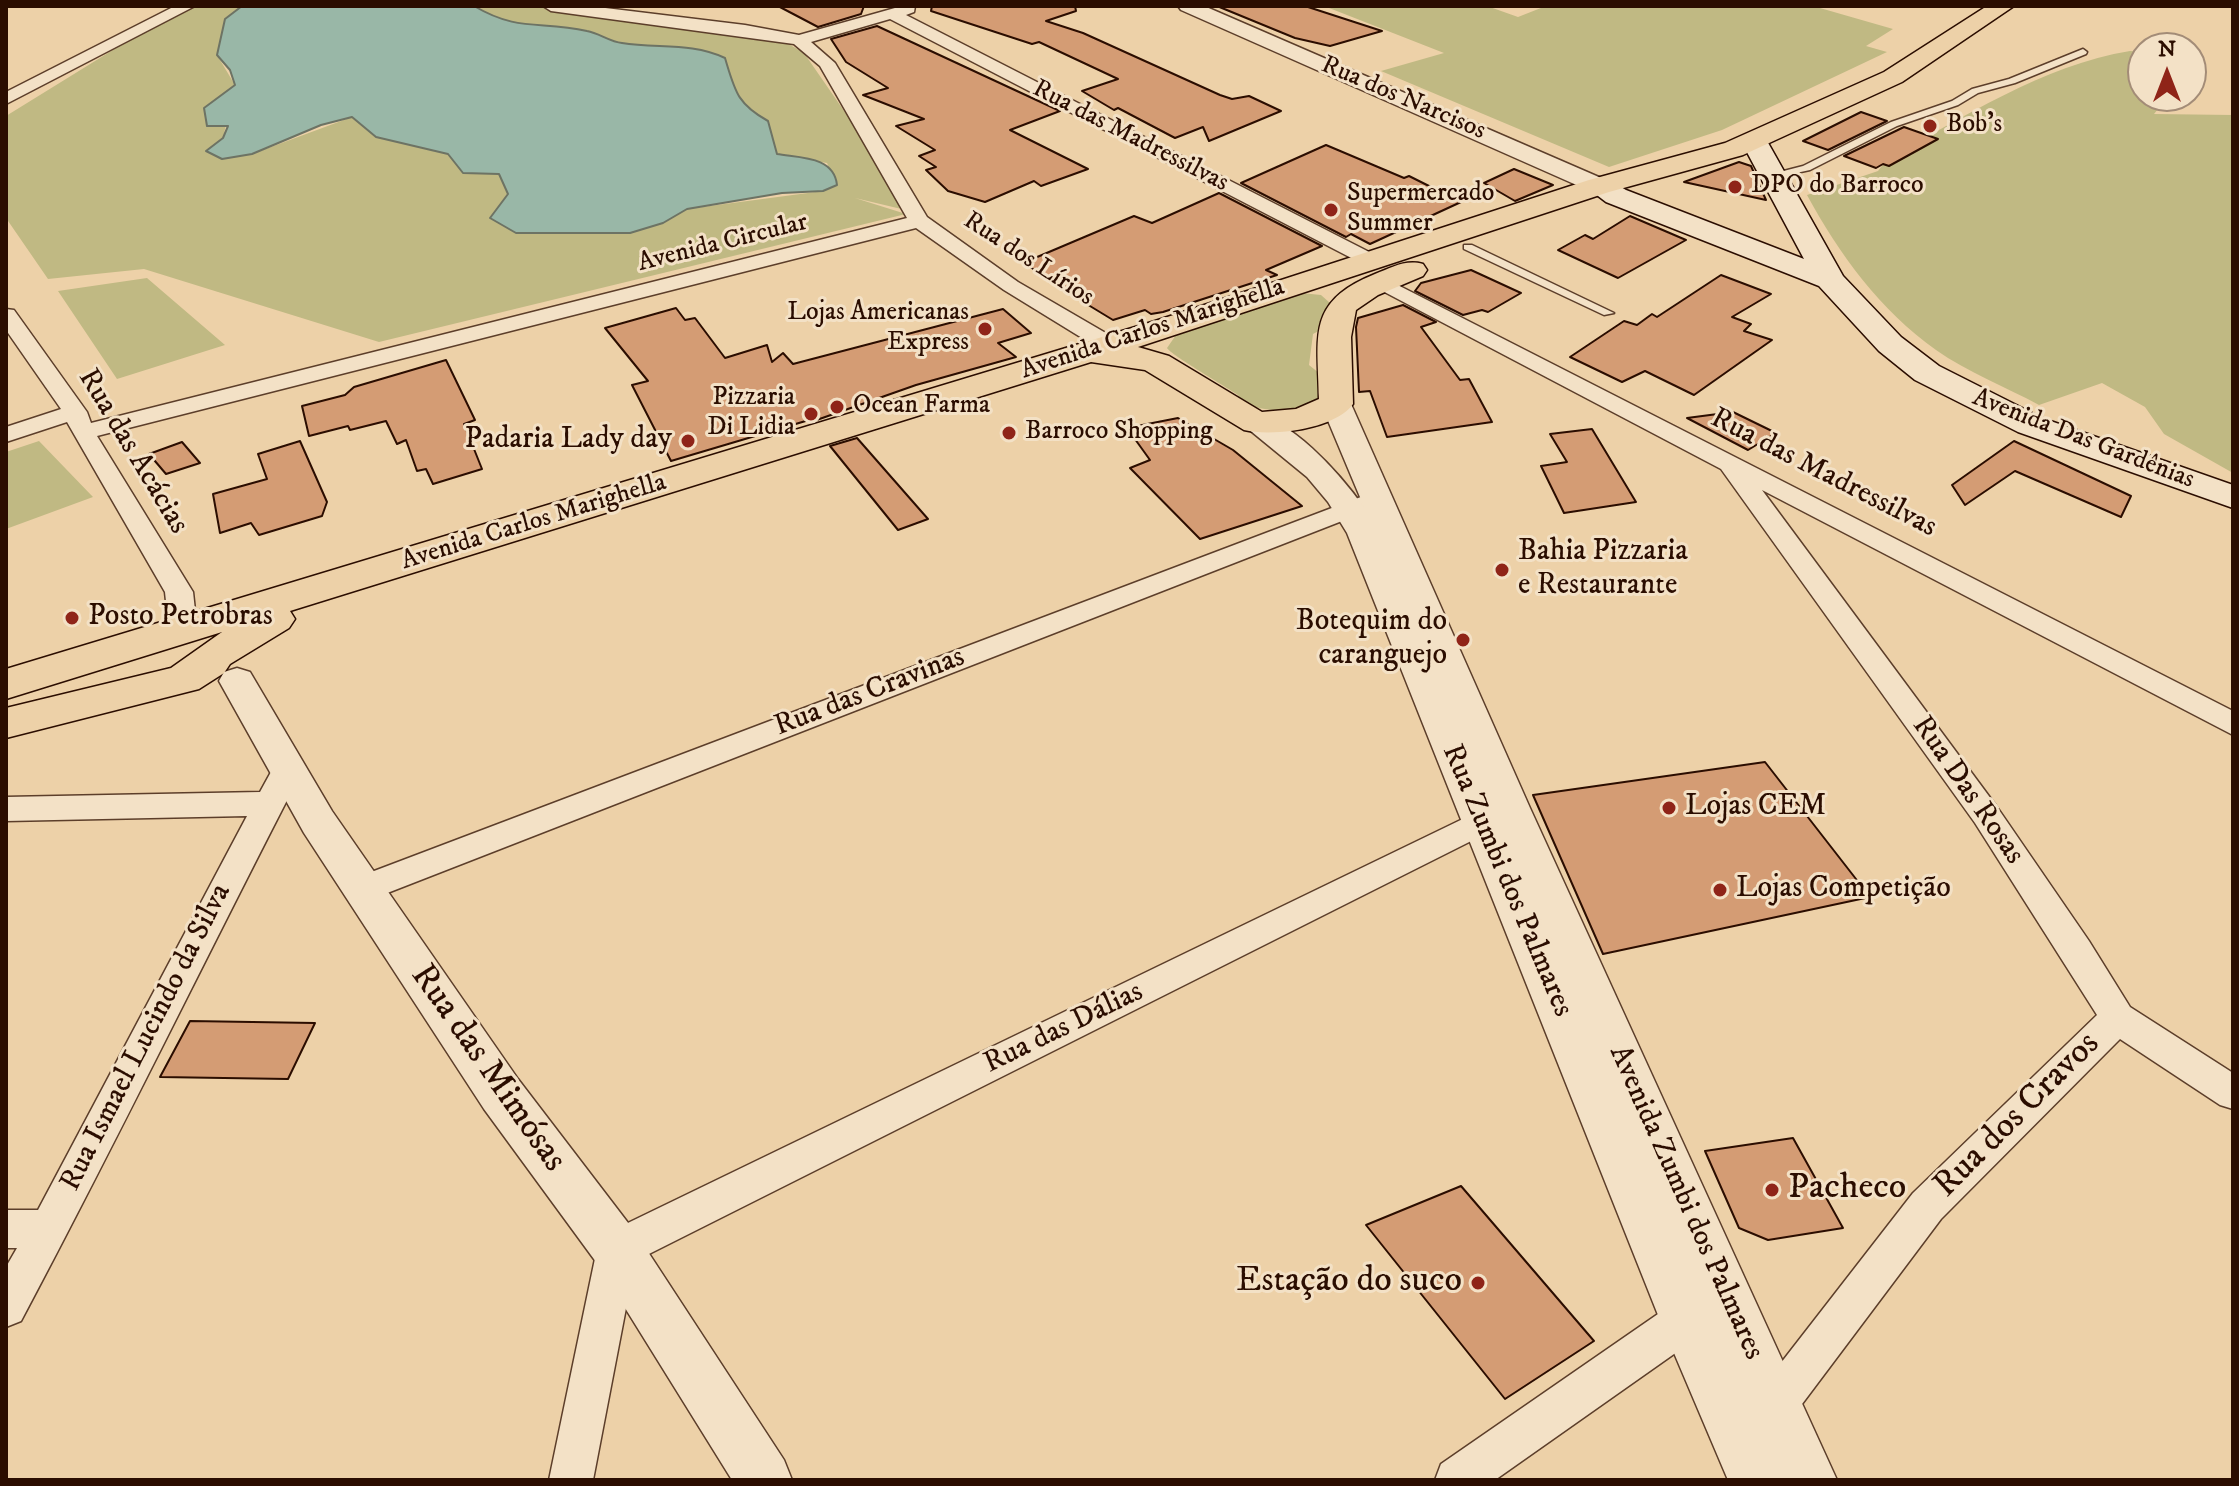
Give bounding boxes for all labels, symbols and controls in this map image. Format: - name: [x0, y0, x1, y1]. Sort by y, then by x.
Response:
- north arrow: [2127, 32, 2207, 112]
- text: N: [2158, 36, 2176, 63]
- street label: Rua dos Narcisos: [1316, 50, 1490, 148]
- street label: Rua das Madressilvas: [1027, 74, 1233, 200]
- place label: Bob's: [1946, 110, 2002, 142]
- marker: Bob's: [1921, 117, 1939, 135]
- place label: DPO do Barroco: [1751, 171, 1924, 203]
- marker: DPO do Barroco: [1726, 178, 1744, 196]
- place label: Supermercado Summer: [1347, 179, 1494, 240]
- marker: Supermercado Summer: [1322, 201, 1340, 219]
- street label: Rua dos Lírios: [957, 206, 1099, 314]
- street label: Avenida Circular: [635, 208, 811, 280]
- street label: Avenida Carlos Marighella: [1017, 273, 1289, 387]
- place label: Lojas Americanas Express: [787, 298, 969, 360]
- marker: Lojas Americanas Express: [976, 320, 994, 338]
- street label: Rua das Acácias: [69, 363, 195, 541]
- place label: Pizzaria Di Lidia: [707, 383, 795, 444]
- street label: Avenida Das Gardênias: [1968, 383, 2198, 497]
- place label: Ocean Farma: [853, 391, 990, 423]
- marker: Ocean Farma: [828, 398, 846, 416]
- street label: Rua das Madressilvas: [1704, 401, 1942, 547]
- marker: Pizzaria Di Lidia: [802, 405, 820, 423]
- place label: Barroco Shopping: [1025, 417, 1213, 449]
- place label: Padaria Lady day: [464, 423, 672, 459]
- marker: Barroco Shopping: [1000, 424, 1018, 442]
- marker: Padaria Lady day: [679, 432, 697, 450]
- street label: Avenida Carlos Marighella: [398, 468, 670, 578]
- place label: Bahia Pizzaria e Restaurante: [1518, 535, 1688, 606]
- marker: Bahia Pizzaria e Restaurante: [1493, 561, 1511, 579]
- place label: Posto Petrobras: [88, 600, 273, 636]
- place label: Botequim do caranguejo: [1296, 605, 1447, 676]
- marker: Posto Petrobras: [63, 609, 81, 627]
- marker: Botequim do caranguejo: [1454, 631, 1472, 649]
- street label: Rua das Cravinas: [770, 640, 970, 746]
- street label: Rua Das Rosas: [1903, 710, 2031, 872]
- street label: Rua Zumbi dos Palmares: [1432, 740, 1580, 1022]
- place label: Lojas CEM: [1685, 790, 1826, 826]
- marker: Lojas CEM: [1660, 799, 1678, 817]
- place label: Lojas Competição: [1736, 872, 1951, 908]
- street label: Rua Ismael Lucindo da Silva: [54, 878, 240, 1198]
- marker: Lojas Competição: [1711, 881, 1729, 899]
- street label: Rua das Mimósas: [400, 957, 574, 1181]
- street label: Rua das Dálias: [979, 975, 1149, 1083]
- street label: Rua dos Cravos: [1926, 1024, 2110, 1208]
- street label: Avenida Zumbi dos Palmares: [1599, 1040, 1771, 1366]
- place label: Pacheco: [1788, 1168, 1906, 1212]
- marker: Pacheco: [1763, 1181, 1781, 1199]
- place label: Estação do suco: [1236, 1261, 1462, 1305]
- marker: Estação do suco: [1469, 1274, 1487, 1292]

